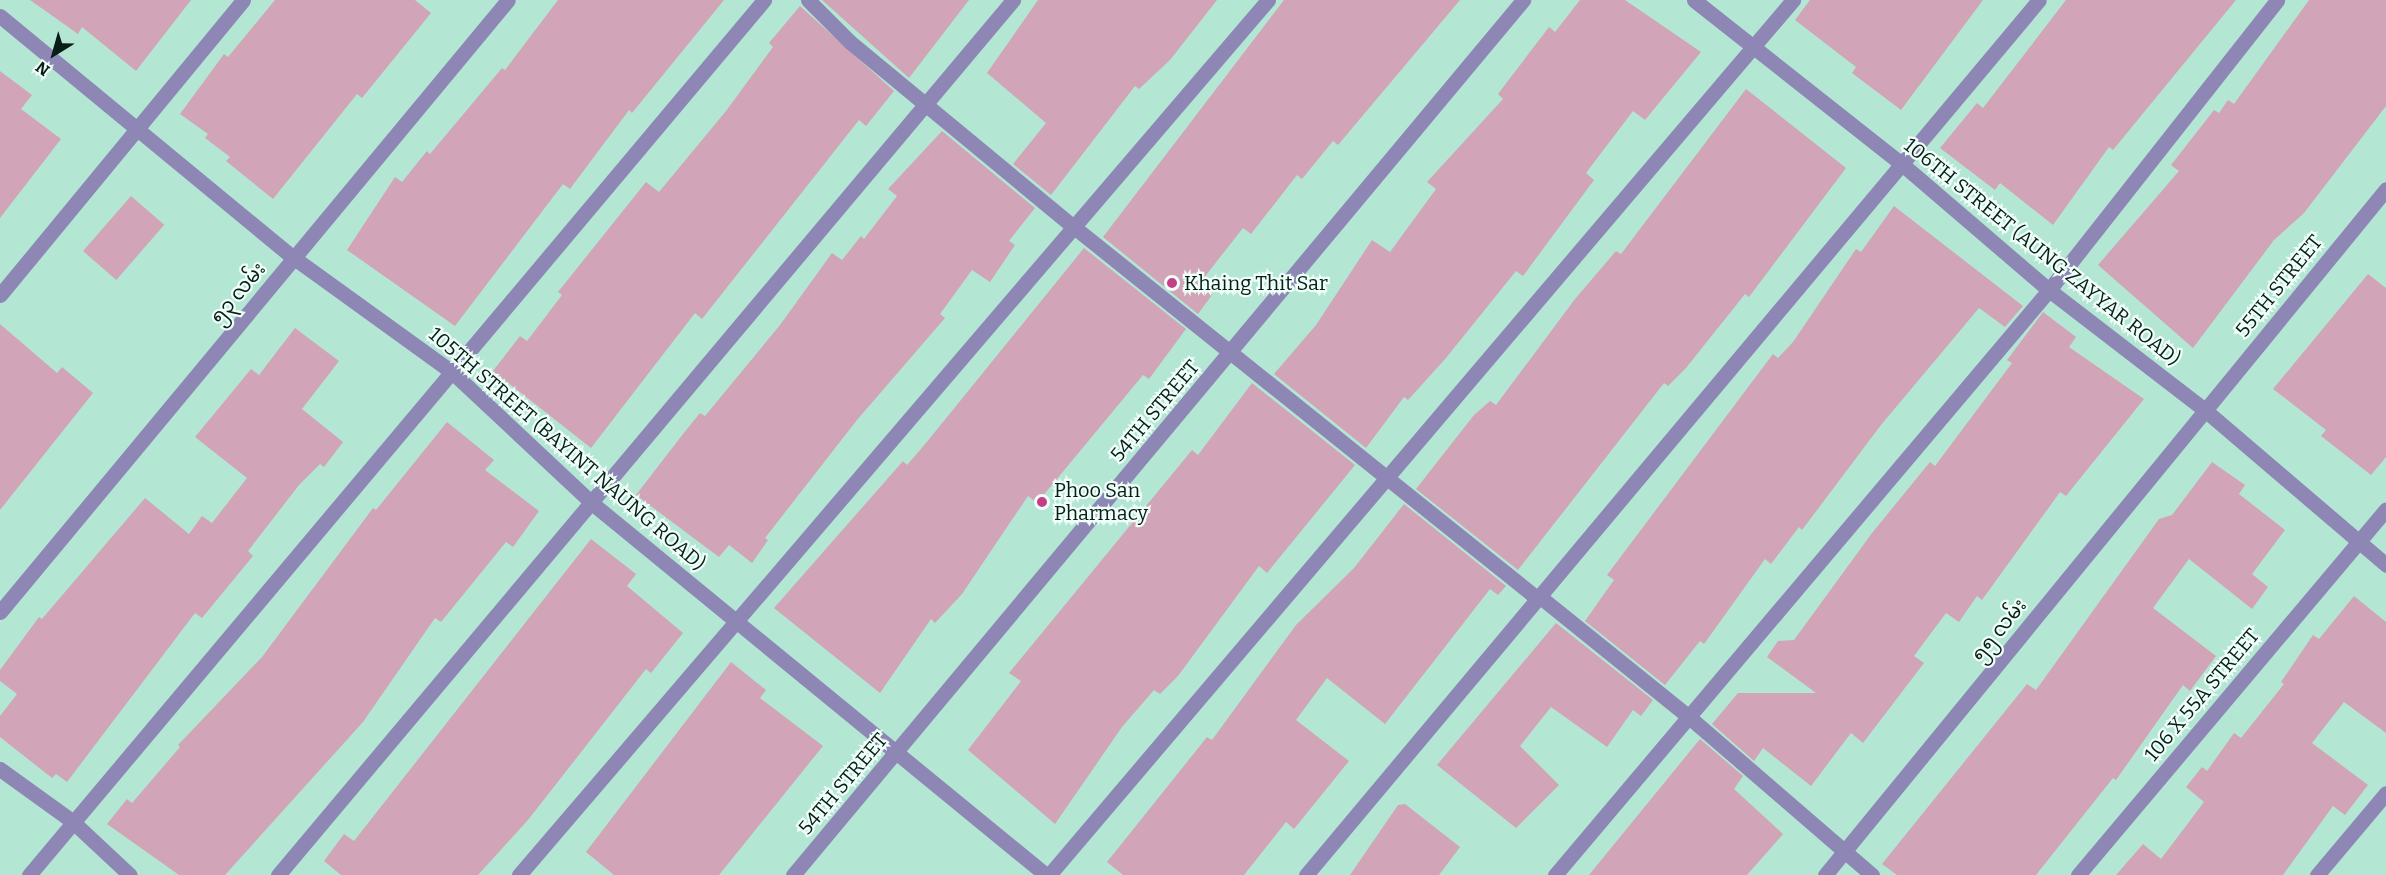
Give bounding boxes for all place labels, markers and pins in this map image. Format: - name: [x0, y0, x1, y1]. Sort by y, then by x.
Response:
- place label: Khaing Thit Sar: [1184, 271, 1328, 295]
- marker: Khaing Thit Sar: [1165, 276, 1179, 290]
- place label: Phoo San Pharmacy: [1054, 478, 1148, 525]
- marker: Phoo San Pharmacy: [1035, 495, 1049, 509]

